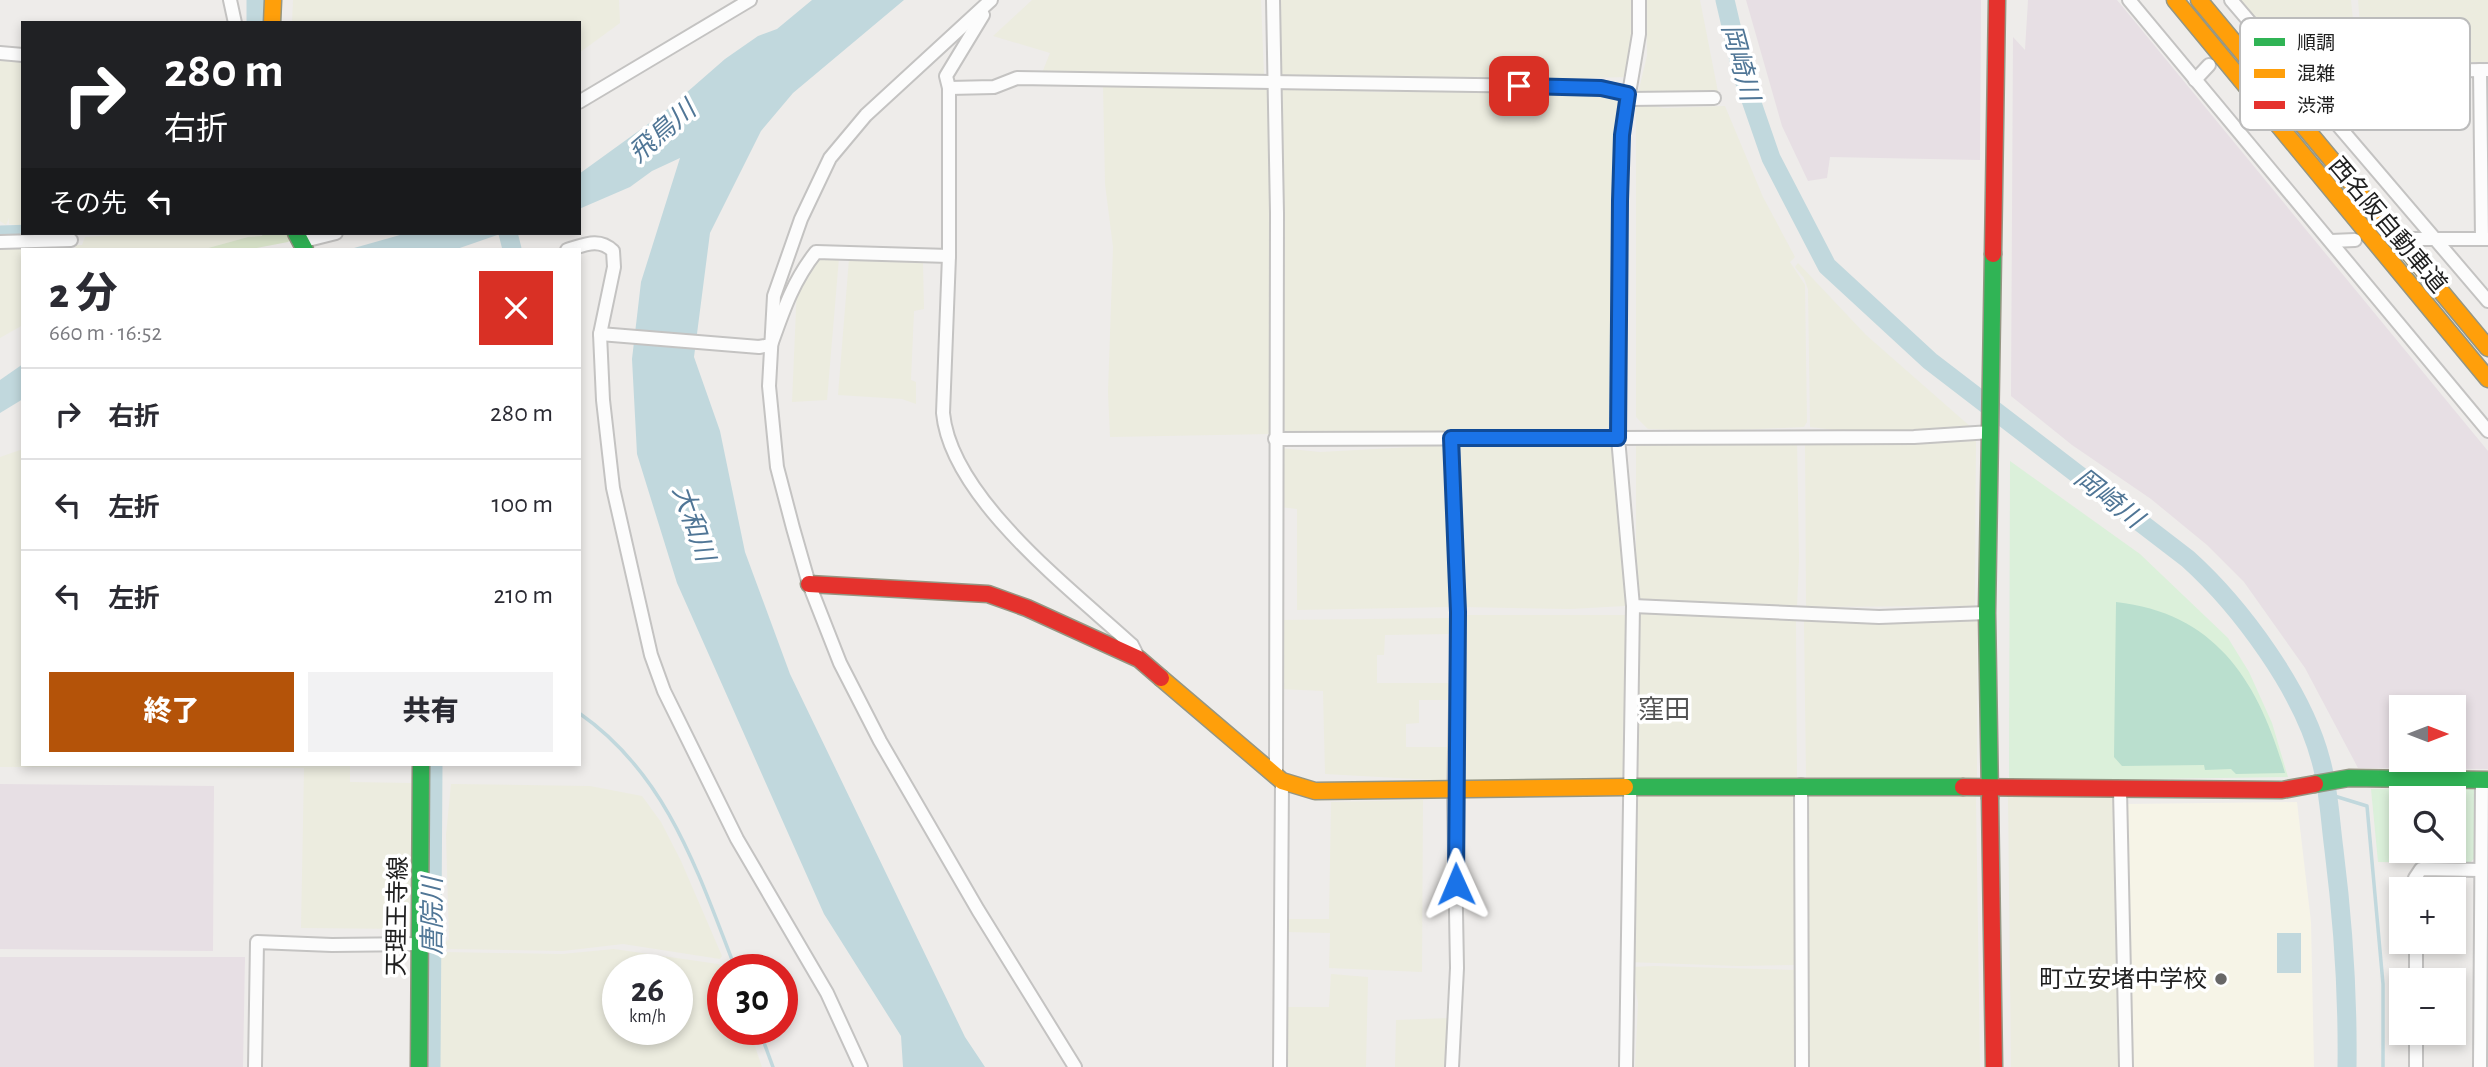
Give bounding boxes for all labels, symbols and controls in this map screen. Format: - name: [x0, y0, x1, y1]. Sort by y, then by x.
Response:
- legend: [2240, 18, 2470, 130]
- water label: 岡崎川: [1717, 21, 1764, 106]
- text: 順調: [2297, 33, 2335, 53]
- text: 280 m: [164, 47, 284, 96]
- icon: right: [49, 49, 140, 140]
- pin: [1489, 56, 1549, 116]
- text: 混雑: [2297, 63, 2335, 84]
- icon: arrive: [1500, 67, 1538, 105]
- water label: 飛鳥川: [624, 94, 703, 167]
- text: 渋滞: [2297, 95, 2335, 116]
- text: 右折: [164, 113, 228, 145]
- street label: 西名阪自動車道: [2324, 152, 2452, 298]
- icon: left: [141, 182, 179, 220]
- text: その先: [49, 191, 127, 217]
- button: close: [479, 271, 553, 345]
- text: 2 分: [49, 273, 117, 315]
- text: 660 m · 16:52: [49, 322, 162, 345]
- icon: right: [49, 395, 87, 433]
- text: 280 m: [490, 400, 553, 426]
- text: 右折: [108, 404, 160, 430]
- water label: 岡崎川: [2070, 464, 2150, 535]
- water label: 大和川: [668, 482, 720, 567]
- icon: left: [49, 486, 87, 524]
- text: 100 m: [492, 491, 553, 517]
- text: 左折: [108, 495, 160, 521]
- icon: left: [49, 577, 87, 615]
- text: 210 m: [493, 582, 553, 608]
- text: 左折: [108, 586, 160, 612]
- button: 終了: [49, 672, 294, 752]
- button: 共有: [308, 672, 553, 752]
- north arrow: [2389, 695, 2466, 772]
- map controls: [2389, 695, 2466, 1045]
- district label: 窪田: [1638, 696, 1690, 723]
- button: search: [2389, 786, 2466, 863]
- position arrow: [1419, 847, 1493, 921]
- street label: 天理王寺線: [383, 856, 411, 976]
- water label: 唐院川: [419, 874, 446, 955]
- button: +: [2389, 877, 2466, 954]
- speed limit sign: 30: [707, 954, 798, 1045]
- place label: 町立安堵中学校: [2039, 966, 2207, 992]
- button: −: [2389, 968, 2466, 1045]
- marker: 町立安堵中学校: [2213, 971, 2229, 987]
- text: 26: [631, 973, 664, 1008]
- text: km/h: [629, 1008, 666, 1026]

